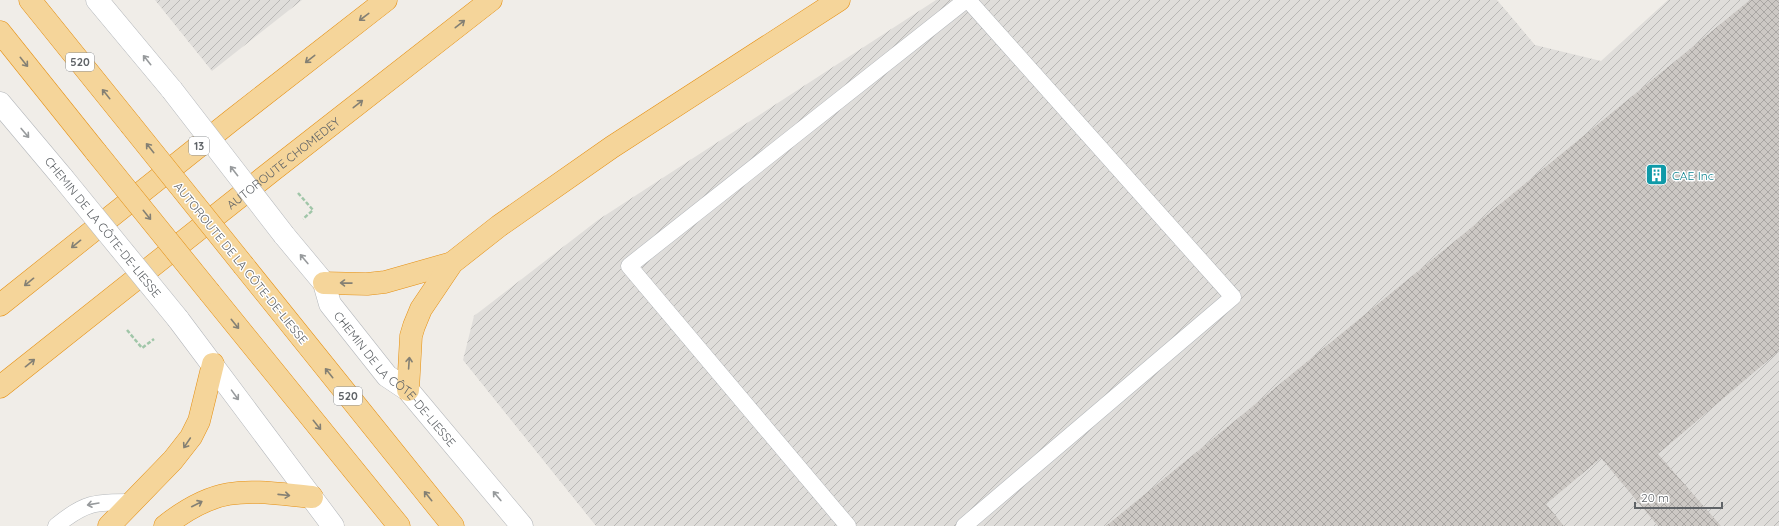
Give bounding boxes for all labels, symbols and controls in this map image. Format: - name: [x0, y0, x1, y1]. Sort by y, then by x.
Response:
- one-way arrow: [358, 13, 369, 22]
- one-way arrow: [455, 19, 466, 28]
- road number: 520: [66, 53, 94, 71]
- one-way arrow: [304, 54, 315, 63]
- one-way arrow: [142, 55, 151, 66]
- one-way arrow: [20, 57, 29, 68]
- one-way arrow: [101, 88, 110, 99]
- one-way arrow: [352, 99, 363, 108]
- street label: AUTOROUTE CHOMEDEY: [223, 113, 343, 212]
- one-way arrow: [20, 127, 29, 138]
- road number: 13: [189, 137, 209, 155]
- one-way arrow: [145, 143, 154, 154]
- street label: CHEMIN DE LA CÔTE-DE-LIESSE: [42, 154, 165, 301]
- building icon: CAE Inc: [1644, 162, 1670, 188]
- one-way arrow: [230, 166, 239, 177]
- place label: CAE Inc: [1672, 168, 1714, 183]
- street label: AUTOROUTE DE LA CÔTE-DE-LIESSE: [171, 179, 311, 347]
- one-way arrow: [143, 209, 151, 220]
- one-way arrow: [71, 239, 82, 248]
- one-way arrow: [300, 254, 309, 264]
- one-way arrow: [24, 277, 35, 286]
- one-way arrow: [340, 279, 353, 287]
- street label: CHEMIN DE LA CÔTE-DE-LIESSE: [331, 308, 460, 449]
- one-way arrow: [230, 318, 239, 329]
- one-way arrow: [406, 357, 413, 370]
- one-way arrow: [25, 358, 36, 367]
- one-way arrow: [325, 367, 333, 378]
- road number: 520: [334, 387, 362, 405]
- one-way arrow: [231, 389, 240, 400]
- one-way arrow: [312, 419, 321, 430]
- one-way arrow: [183, 437, 191, 448]
- scale bar: [1635, 484, 1722, 510]
- one-way arrow: [424, 490, 433, 501]
- text: 20 m: [1641, 490, 1669, 505]
- one-way arrow: [278, 491, 291, 498]
- one-way arrow: [493, 491, 502, 502]
- one-way arrow: [87, 500, 100, 508]
- one-way arrow: [191, 500, 203, 507]

